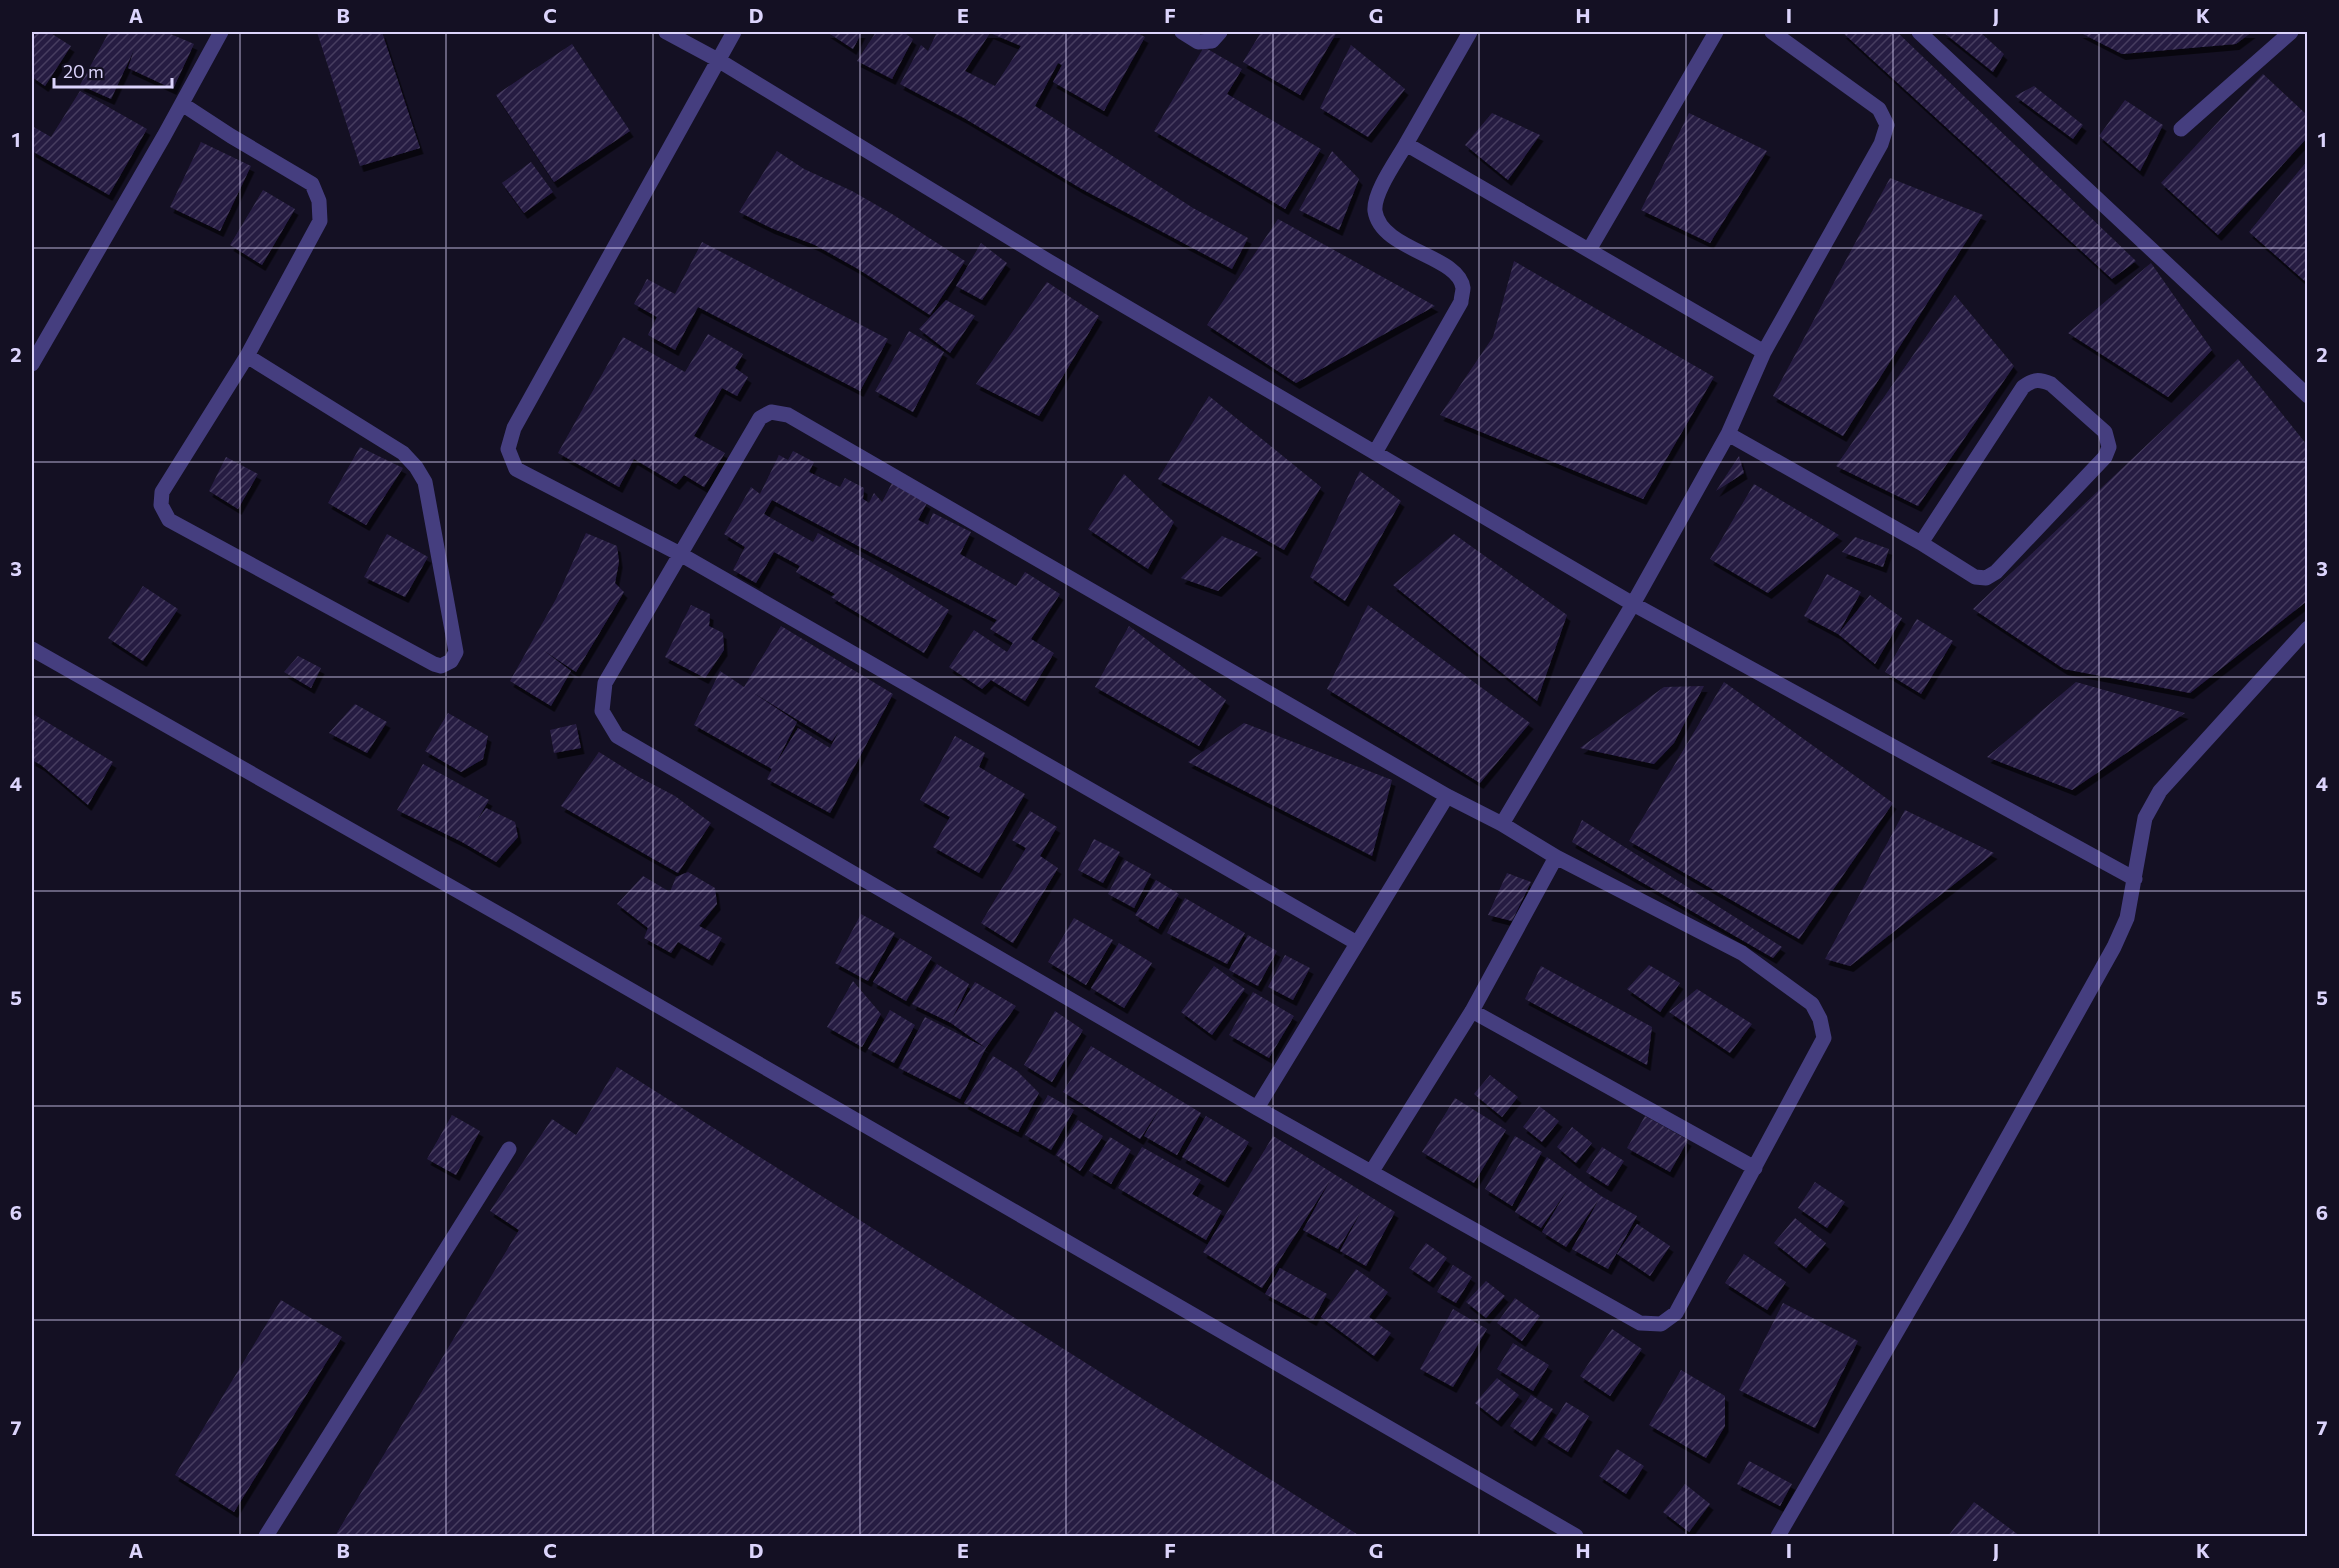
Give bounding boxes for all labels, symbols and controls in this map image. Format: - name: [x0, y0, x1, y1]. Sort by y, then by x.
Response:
- text: A: [129, 3, 143, 27]
- text: B: [336, 3, 350, 27]
- text: C: [543, 3, 557, 27]
- text: D: [749, 3, 763, 27]
- text: E: [957, 3, 969, 27]
- text: F: [1164, 3, 1176, 27]
- text: G: [1369, 3, 1383, 27]
- text: H: [1576, 3, 1591, 27]
- text: I: [1786, 3, 1792, 27]
- text: J: [1993, 3, 1999, 27]
- text: K: [2196, 3, 2210, 27]
- scale bar: [54, 51, 172, 89]
- text: 20 m: [63, 60, 104, 82]
- text: 1: [11, 127, 21, 151]
- text: 1: [2317, 127, 2327, 151]
- text: 2: [10, 342, 22, 366]
- text: 2: [2316, 342, 2328, 366]
- text: 3: [10, 556, 22, 580]
- text: 3: [2316, 556, 2328, 580]
- text: 4: [10, 771, 22, 795]
- text: 4: [2316, 771, 2328, 795]
- text: 5: [10, 985, 22, 1009]
- text: 5: [2316, 985, 2328, 1009]
- text: 6: [10, 1200, 22, 1224]
- text: 6: [2316, 1200, 2328, 1224]
- text: 7: [11, 1415, 22, 1439]
- text: 7: [2317, 1415, 2328, 1439]
- text: A: [129, 1538, 143, 1562]
- text: B: [336, 1538, 350, 1562]
- text: C: [543, 1538, 557, 1562]
- text: D: [749, 1538, 763, 1562]
- text: E: [957, 1538, 969, 1562]
- text: F: [1164, 1538, 1176, 1562]
- text: G: [1369, 1538, 1383, 1562]
- text: H: [1576, 1538, 1591, 1562]
- text: I: [1786, 1538, 1792, 1562]
- text: J: [1993, 1538, 1999, 1562]
- text: K: [2196, 1538, 2210, 1562]

